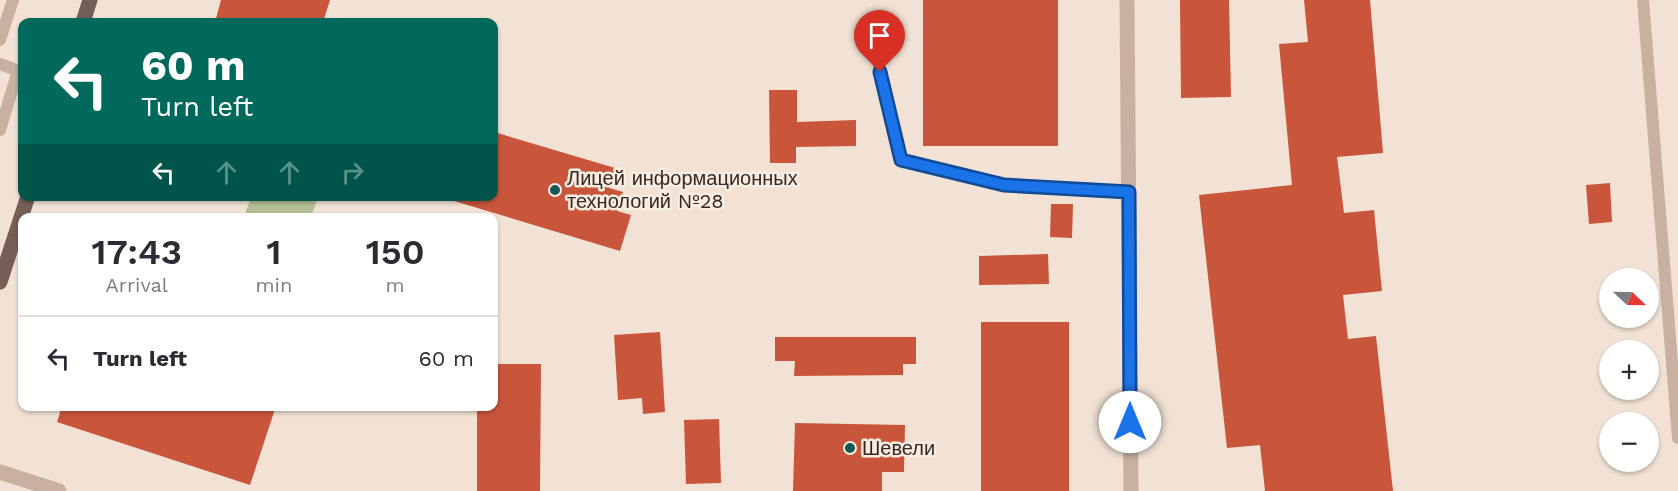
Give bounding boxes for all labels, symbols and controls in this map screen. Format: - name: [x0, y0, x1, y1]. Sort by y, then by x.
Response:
- pin: [854, 10, 905, 72]
- icon: arrive: [863, 19, 896, 52]
- text: 60 m: [141, 41, 245, 90]
- icon: left: [42, 42, 120, 120]
- text: Turn left: [141, 91, 253, 123]
- icon: left: [147, 156, 180, 189]
- icon: ahead: [210, 156, 243, 189]
- icon: ahead: [273, 156, 306, 189]
- icon: right: [336, 156, 369, 189]
- place label: Лицей информационных технологий №28: [567, 166, 798, 213]
- marker: Лицей информационных технологий №28: [548, 183, 562, 197]
- text: 17:43: [91, 231, 182, 273]
- text: 1: [266, 231, 281, 273]
- text: 150: [366, 231, 425, 273]
- north arrow: [1599, 268, 1659, 328]
- map controls: [1599, 268, 1659, 472]
- text: Arrival: [106, 273, 168, 297]
- text: min: [256, 273, 292, 297]
- text: m: [386, 273, 405, 297]
- button: +: [1599, 340, 1659, 400]
- icon: left: [42, 342, 75, 375]
- text: Turn left: [93, 346, 187, 371]
- text: 60 m: [418, 346, 474, 371]
- position arrow: [1098, 390, 1162, 454]
- button: −: [1599, 412, 1659, 472]
- place label: Шевели: [862, 436, 935, 460]
- marker: Шевели: [843, 441, 857, 455]

